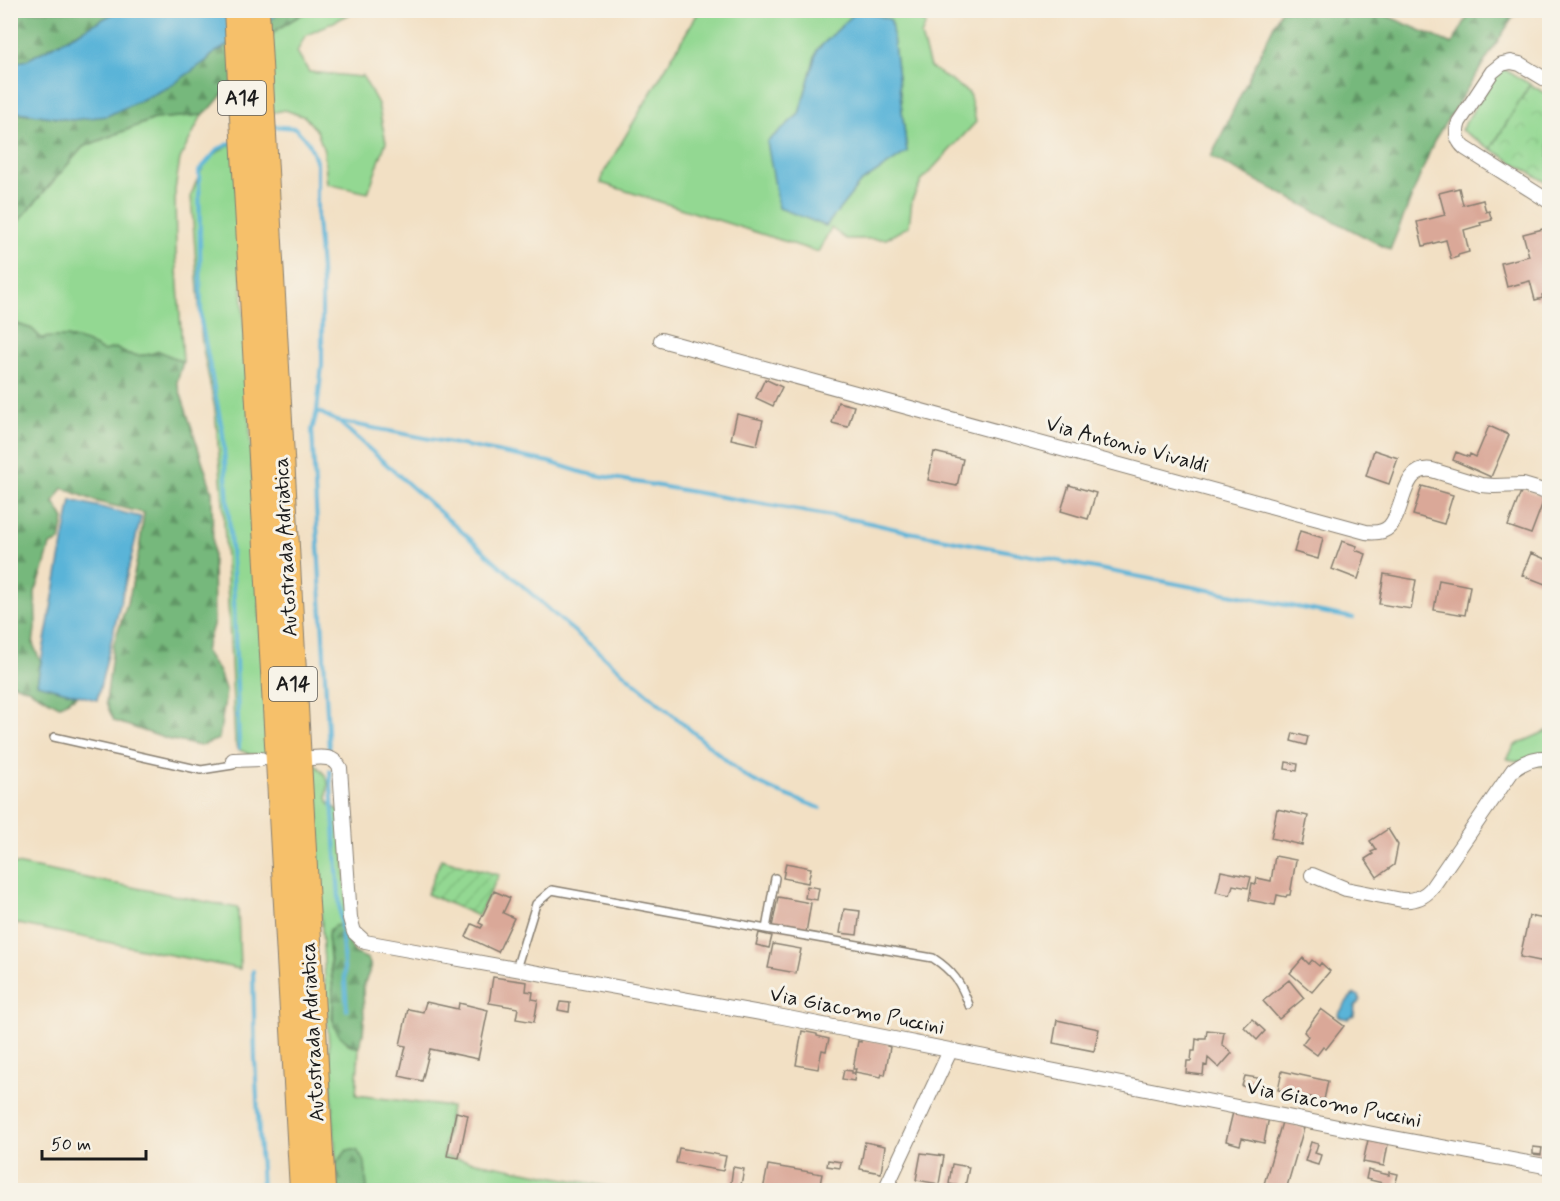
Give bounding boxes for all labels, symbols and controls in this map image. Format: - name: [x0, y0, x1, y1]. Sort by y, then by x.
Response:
- road number: A14: [218, 81, 266, 115]
- street label: Via Antonio Vivaldi: [1043, 410, 1212, 480]
- street label: Autostrada Adriatica: [267, 456, 305, 638]
- road number: A14: [269, 667, 317, 701]
- street label: Autostrada Adriatica: [294, 941, 332, 1123]
- street label: Via Giacomo Puccini: [767, 980, 947, 1042]
- street label: Via Giacomo Puccini: [1244, 1073, 1424, 1135]
- scale bar: [42, 1123, 146, 1161]
- text: 50 m: [51, 1133, 91, 1157]

